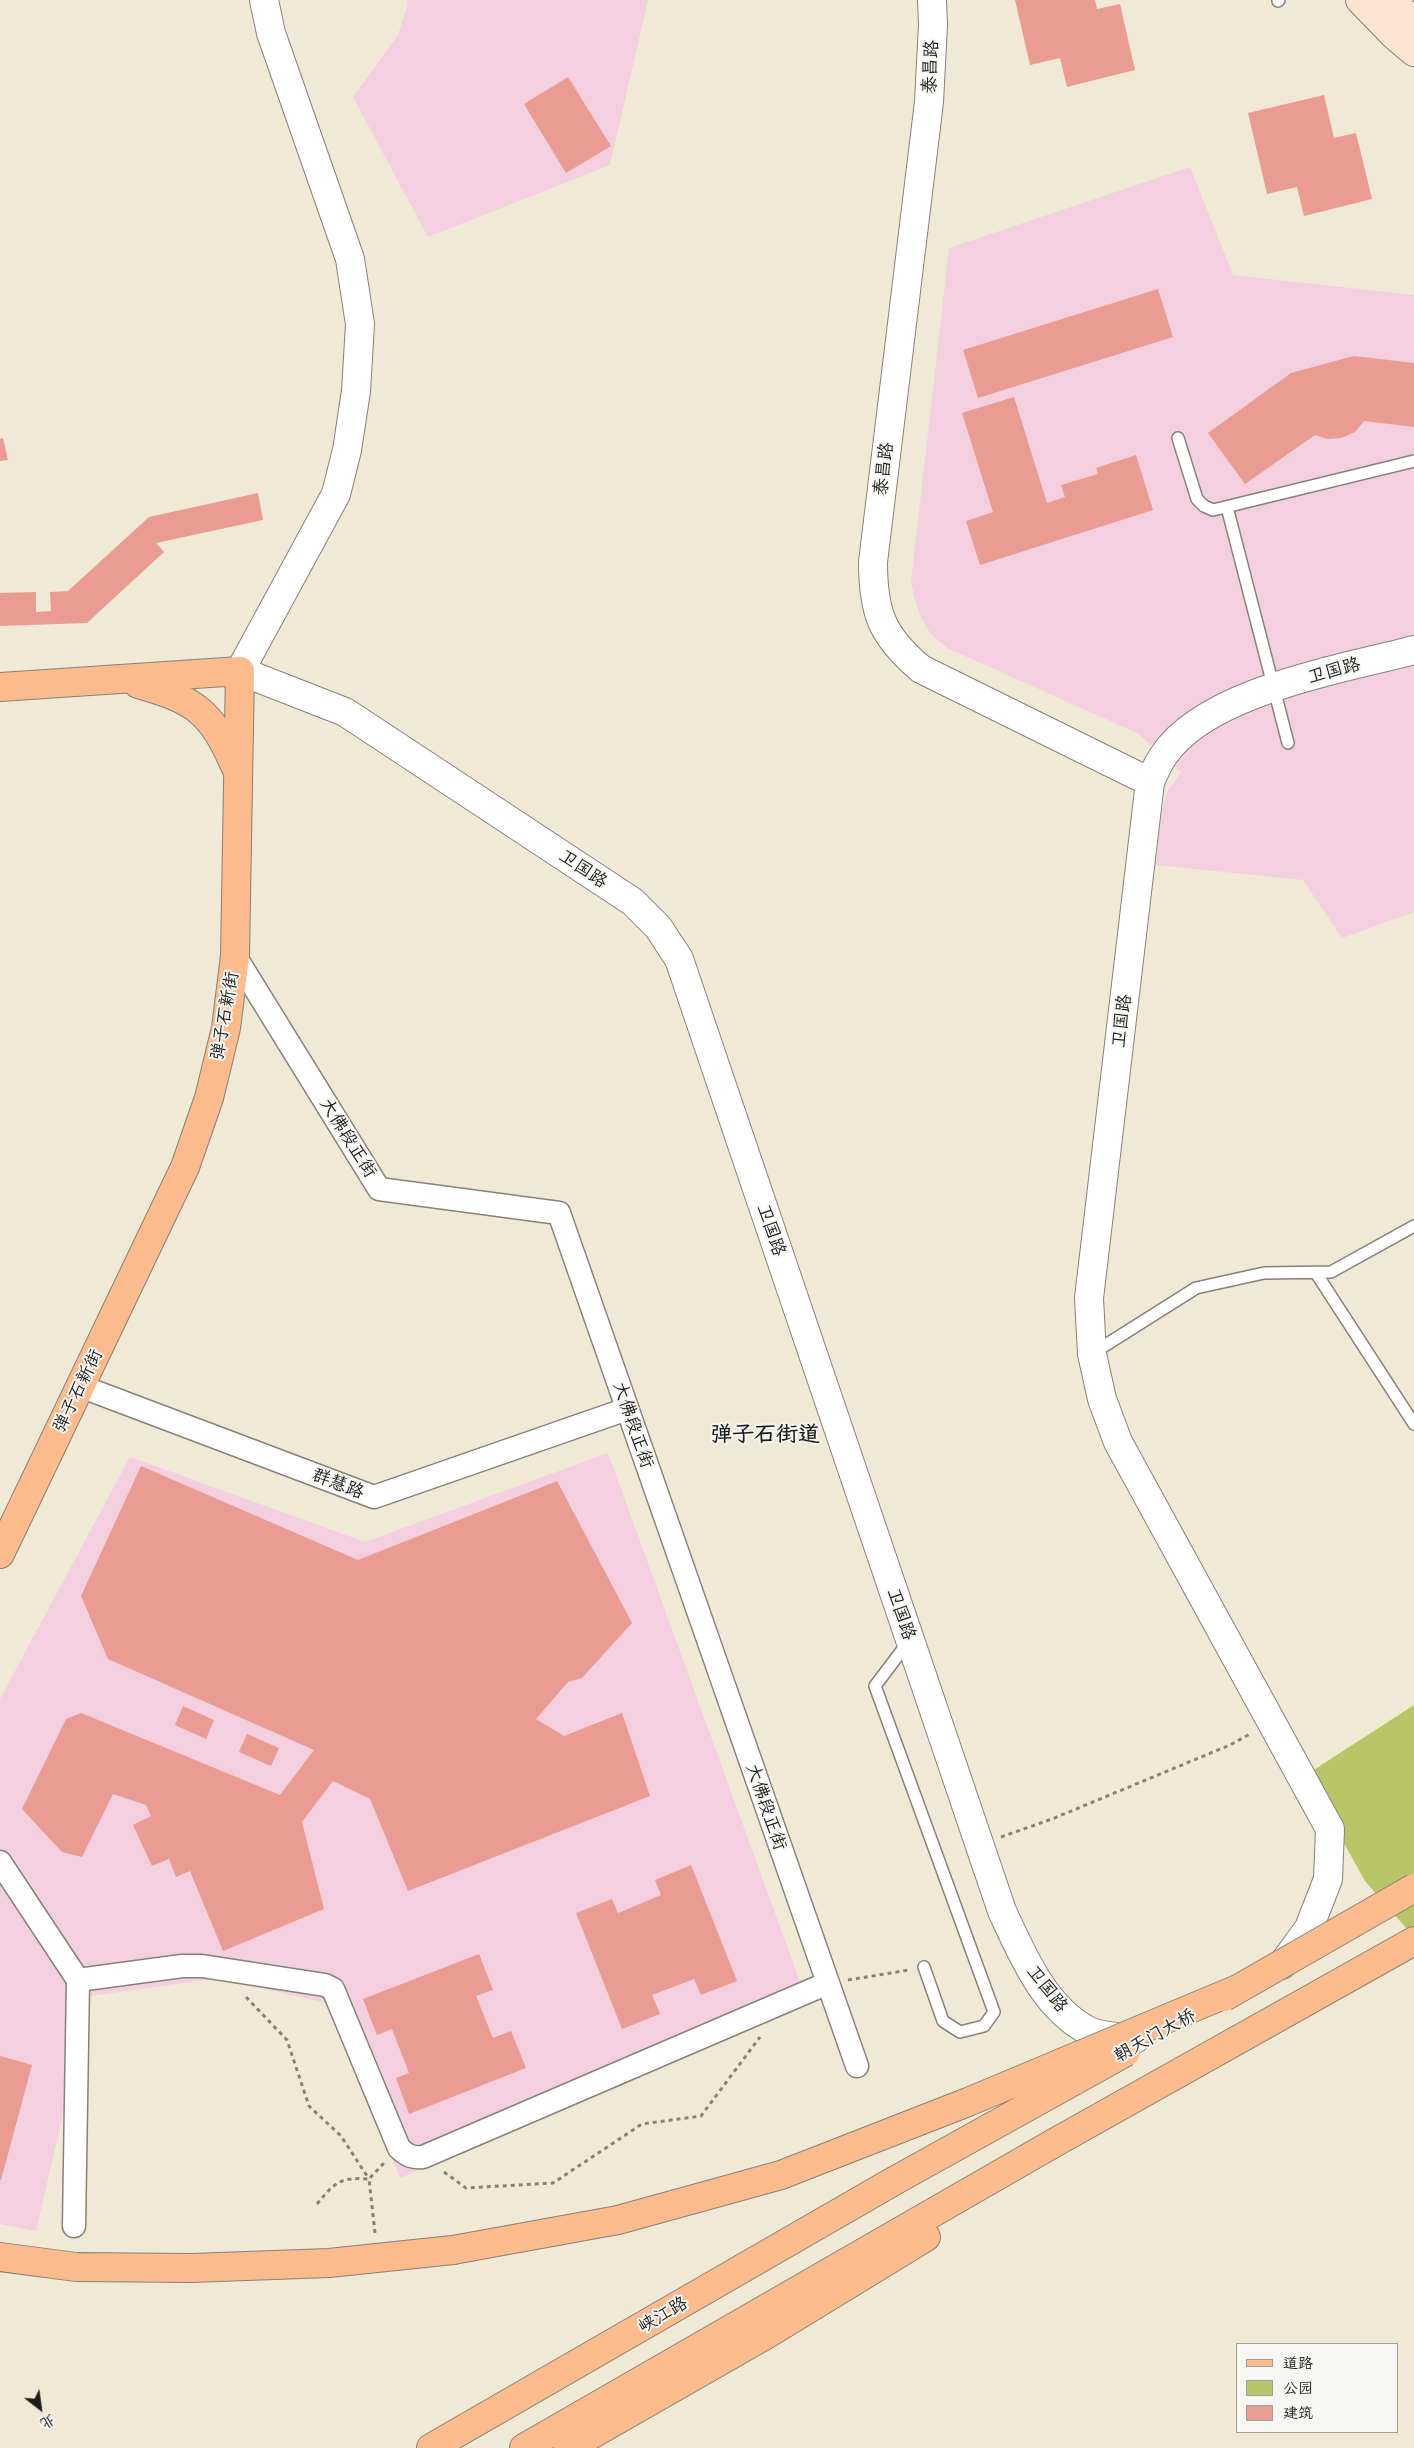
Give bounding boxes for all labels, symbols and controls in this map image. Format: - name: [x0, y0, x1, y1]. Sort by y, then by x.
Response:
- street label: 泰昌路: [919, 39, 943, 95]
- street label: 泰昌路: [870, 441, 898, 497]
- street label: 卫国路: [1305, 654, 1363, 688]
- street label: 卫国路: [555, 845, 611, 893]
- street label: 弹子石新街: [207, 970, 243, 1062]
- street label: 卫国路: [1108, 993, 1136, 1049]
- street label: 大佛段正街: [315, 1094, 381, 1182]
- street label: 卫国路: [752, 1201, 790, 1259]
- street label: 弹子石新街: [49, 1346, 107, 1436]
- street label: 大佛段正街: [608, 1379, 658, 1471]
- district label: 弹子石街道: [710, 1422, 820, 1448]
- street label: 群慧路: [309, 1464, 367, 1504]
- street label: 卫国路: [882, 1585, 920, 1643]
- street label: 大佛段正街: [741, 1761, 791, 1853]
- street label: 卫国路: [1022, 1961, 1072, 2017]
- street label: 朝天门大桥: [1110, 2005, 1200, 2067]
- street label: 峡江路: [634, 2292, 692, 2338]
- legend: [1236, 2343, 1399, 2433]
- text: 道路: [1283, 2354, 1313, 2372]
- text: 公园: [1283, 2379, 1313, 2397]
- north arrow: [15, 2383, 65, 2433]
- text: 建筑: [1283, 2404, 1313, 2422]
- text: 北: [37, 2411, 58, 2432]

